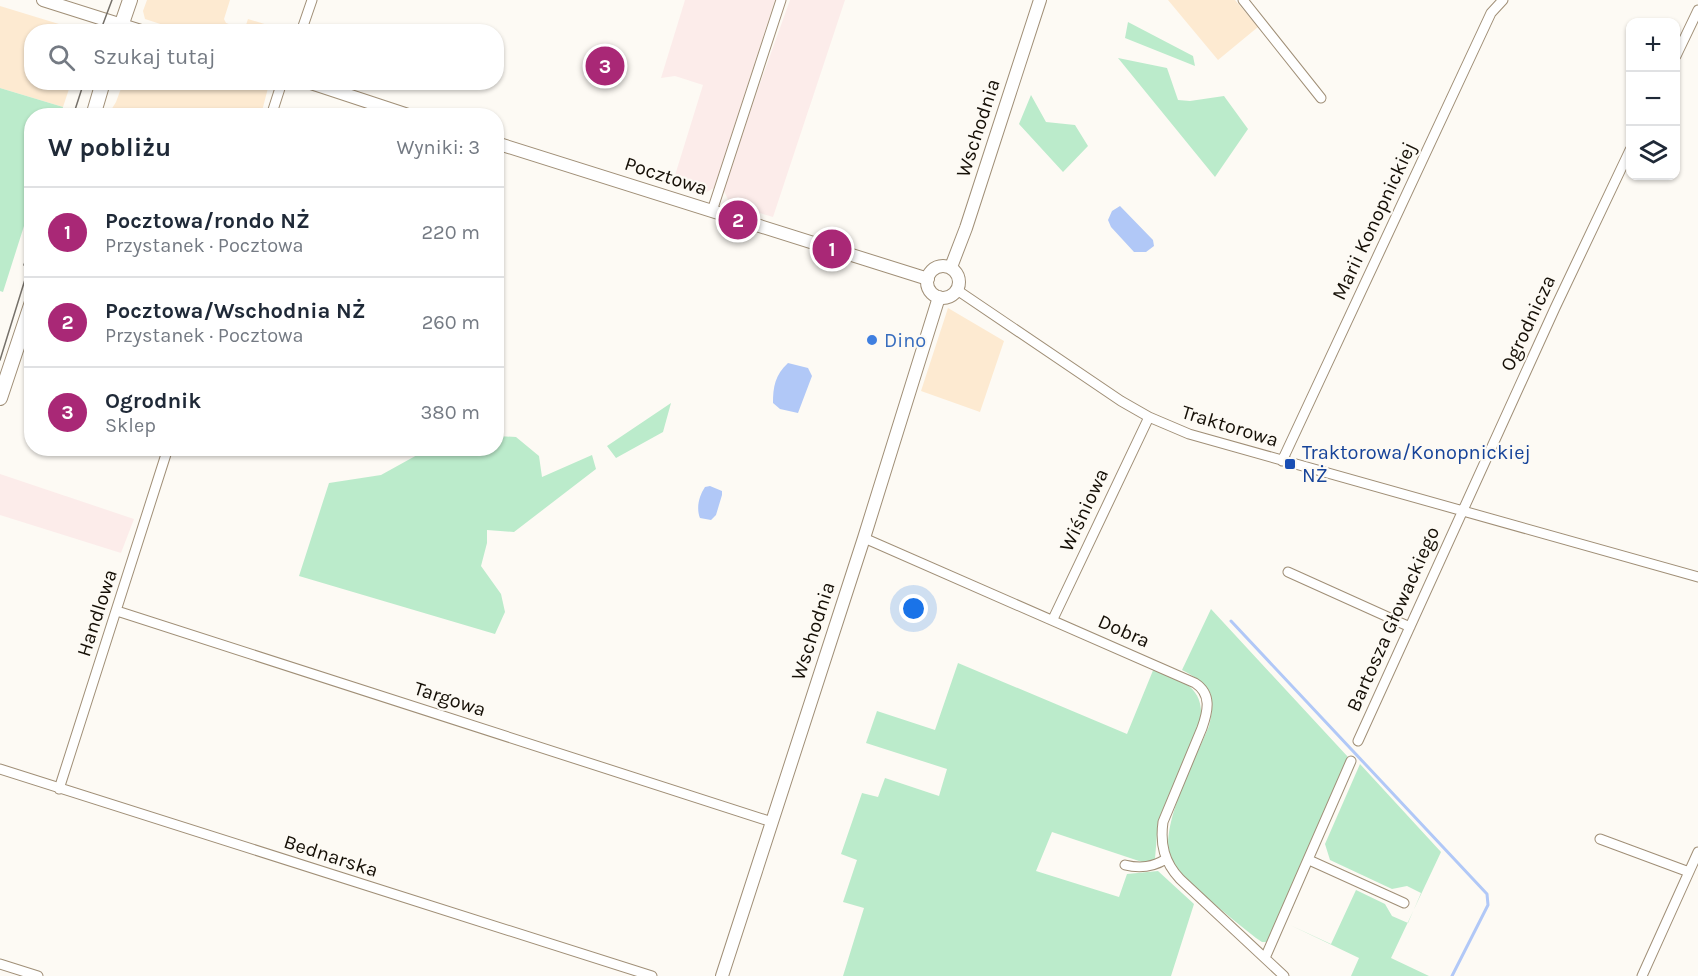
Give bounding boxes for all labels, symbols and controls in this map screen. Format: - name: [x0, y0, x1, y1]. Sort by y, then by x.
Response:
- map controls: [1626, 18, 1680, 180]
- button: +: [1626, 18, 1680, 72]
- search box: [24, 24, 504, 90]
- icon: search: [45, 41, 78, 74]
- text: Szukaj tutaj: [93, 44, 216, 70]
- pin: 3: [586, 44, 624, 88]
- button: −: [1626, 72, 1680, 126]
- street label: Wschodnia: [951, 76, 1005, 180]
- button: layers: [1626, 126, 1680, 180]
- text: W pobliżu: [48, 132, 171, 163]
- text: Wyniki: 3: [396, 136, 480, 159]
- street label: Marii Konopnickiej: [1327, 138, 1421, 304]
- street label: Pocztowa: [622, 152, 710, 200]
- pin: 2: [718, 198, 758, 242]
- text: Pocztowa/rondo NŻ: [105, 208, 310, 234]
- text: 1: [64, 221, 71, 244]
- text: 220 m: [421, 221, 480, 244]
- pin: 1: [812, 226, 852, 272]
- text: Przystanek · Pocztowa: [105, 234, 304, 257]
- street label: Ogrodnicza: [1496, 271, 1560, 375]
- text: Pocztowa/Wschodnia NŻ: [105, 298, 366, 324]
- text: 2: [61, 311, 74, 334]
- text: 260 m: [422, 311, 480, 334]
- text: Przystanek · Pocztowa: [105, 324, 304, 347]
- place label: Dino: [884, 329, 926, 352]
- marker: Dino: [865, 333, 879, 347]
- text: Ogrodnik: [105, 388, 201, 414]
- street label: Traktorowa: [1179, 400, 1281, 452]
- text: 3: [61, 401, 74, 424]
- text: 380 m: [421, 401, 480, 424]
- text: Sklep: [105, 414, 156, 437]
- place label: Traktorowa/Konopnickiej NŻ: [1302, 441, 1531, 487]
- marker: Traktorowa/Konopnickiej NŻ: [1283, 457, 1297, 471]
- street label: Wiśniowa: [1055, 465, 1113, 555]
- street label: Bartosza Głowackiego: [1342, 523, 1444, 715]
- street label: Handlowa: [72, 566, 122, 660]
- street label: Wschodnia: [786, 579, 840, 683]
- your location: [899, 594, 928, 623]
- street label: Dobra: [1095, 609, 1153, 653]
- street label: Targowa: [411, 677, 489, 721]
- street label: Bednarska: [281, 830, 381, 882]

